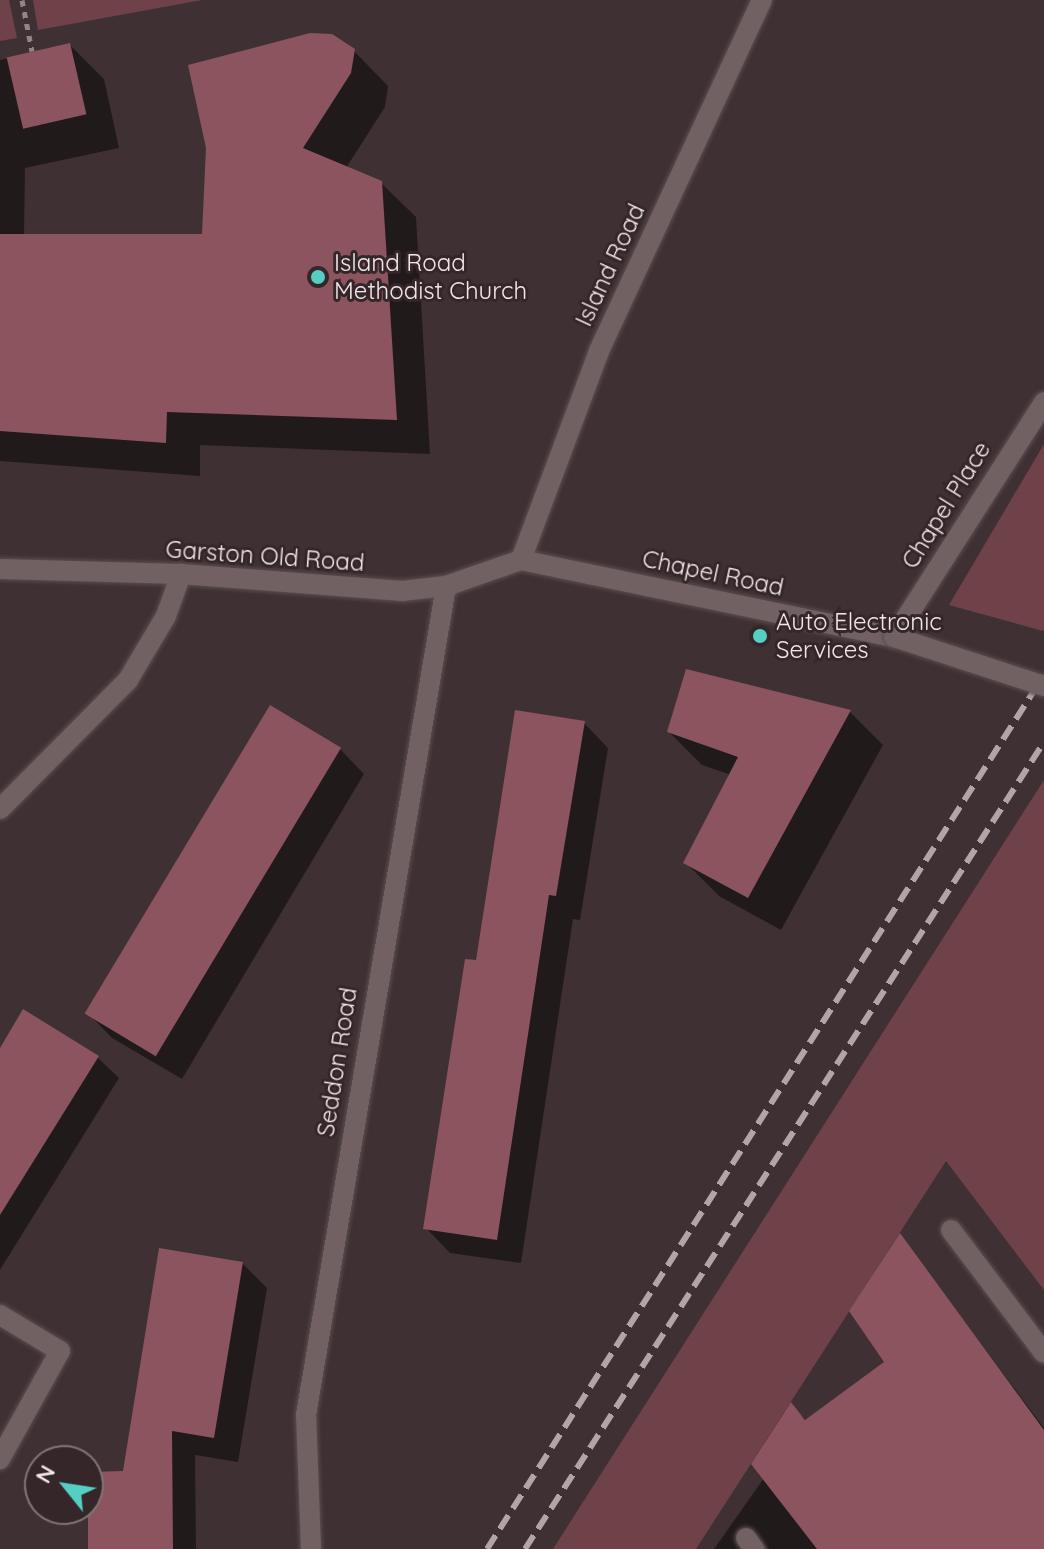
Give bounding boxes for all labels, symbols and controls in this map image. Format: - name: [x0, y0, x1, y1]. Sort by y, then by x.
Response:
- street label: Island Road: [569, 199, 651, 331]
- place label: Island Road Methodist Church: [334, 249, 527, 305]
- marker: Island Road Methodist Church: [309, 268, 327, 286]
- street label: Chapel Place: [896, 436, 996, 574]
- street label: Garston Old Road: [165, 535, 365, 577]
- street label: Chapel Road: [640, 544, 786, 602]
- place label: Auto Electronic Services: [776, 608, 942, 664]
- marker: Auto Electronic Services: [751, 627, 769, 645]
- street label: Seddon Road: [311, 985, 363, 1139]
- north arrow: [24, 1445, 104, 1525]
- text: N: [29, 1460, 61, 1488]

